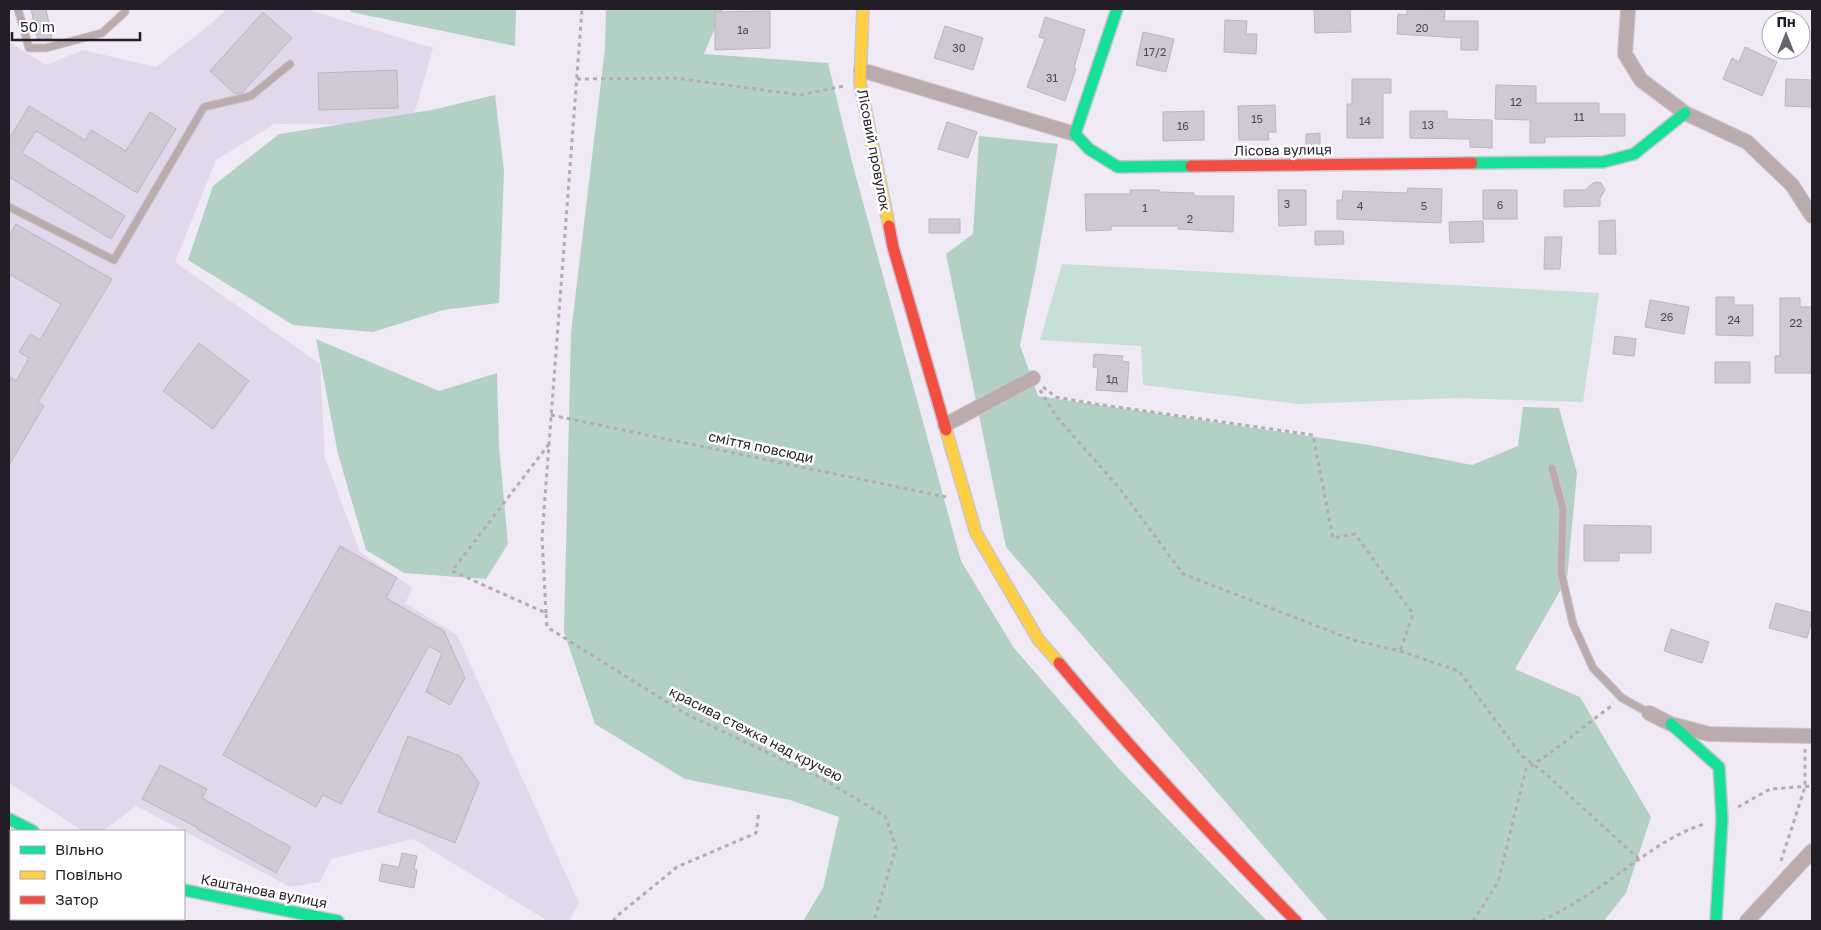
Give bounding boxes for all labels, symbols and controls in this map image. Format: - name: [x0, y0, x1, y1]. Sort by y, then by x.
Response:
- scale bar: [12, 10, 140, 42]
- north arrow: [1761, 10, 1811, 60]
- text: Пн: [1776, 13, 1796, 30]
- text: 50 m: [20, 17, 55, 35]
- house number: 20: [1415, 21, 1429, 34]
- house number: 1а: [737, 23, 749, 36]
- house number: 30: [952, 41, 966, 54]
- house number: 17/2: [1144, 45, 1166, 58]
- house number: 31: [1046, 71, 1058, 84]
- street label: Лісовий провулок: [854, 88, 895, 212]
- house number: 12: [1510, 95, 1522, 108]
- house number: 11: [1574, 110, 1584, 123]
- house number: 15: [1251, 112, 1263, 125]
- house number: 14: [1359, 114, 1371, 127]
- house number: 13: [1422, 118, 1434, 131]
- house number: 16: [1177, 119, 1189, 132]
- street label: Лісова вулиця: [1234, 140, 1332, 159]
- house number: 3: [1284, 197, 1290, 210]
- house number: 6: [1497, 198, 1504, 211]
- house number: 4: [1357, 199, 1364, 212]
- house number: 5: [1421, 199, 1427, 212]
- house number: 1: [1142, 201, 1148, 214]
- house number: 2: [1187, 212, 1193, 225]
- house number: 26: [1660, 310, 1674, 323]
- house number: 24: [1727, 313, 1741, 326]
- house number: 22: [1790, 316, 1802, 329]
- house number: 1д: [1106, 372, 1118, 385]
- street label: сміття повсюди: [707, 427, 815, 466]
- street label: красива стежка над кручею: [667, 682, 846, 785]
- legend: [10, 830, 185, 920]
- text: Вільно: [55, 840, 104, 858]
- text: Повільно: [55, 865, 123, 883]
- street label: Каштанова вулиця: [199, 870, 329, 911]
- text: Затор: [55, 890, 98, 908]

